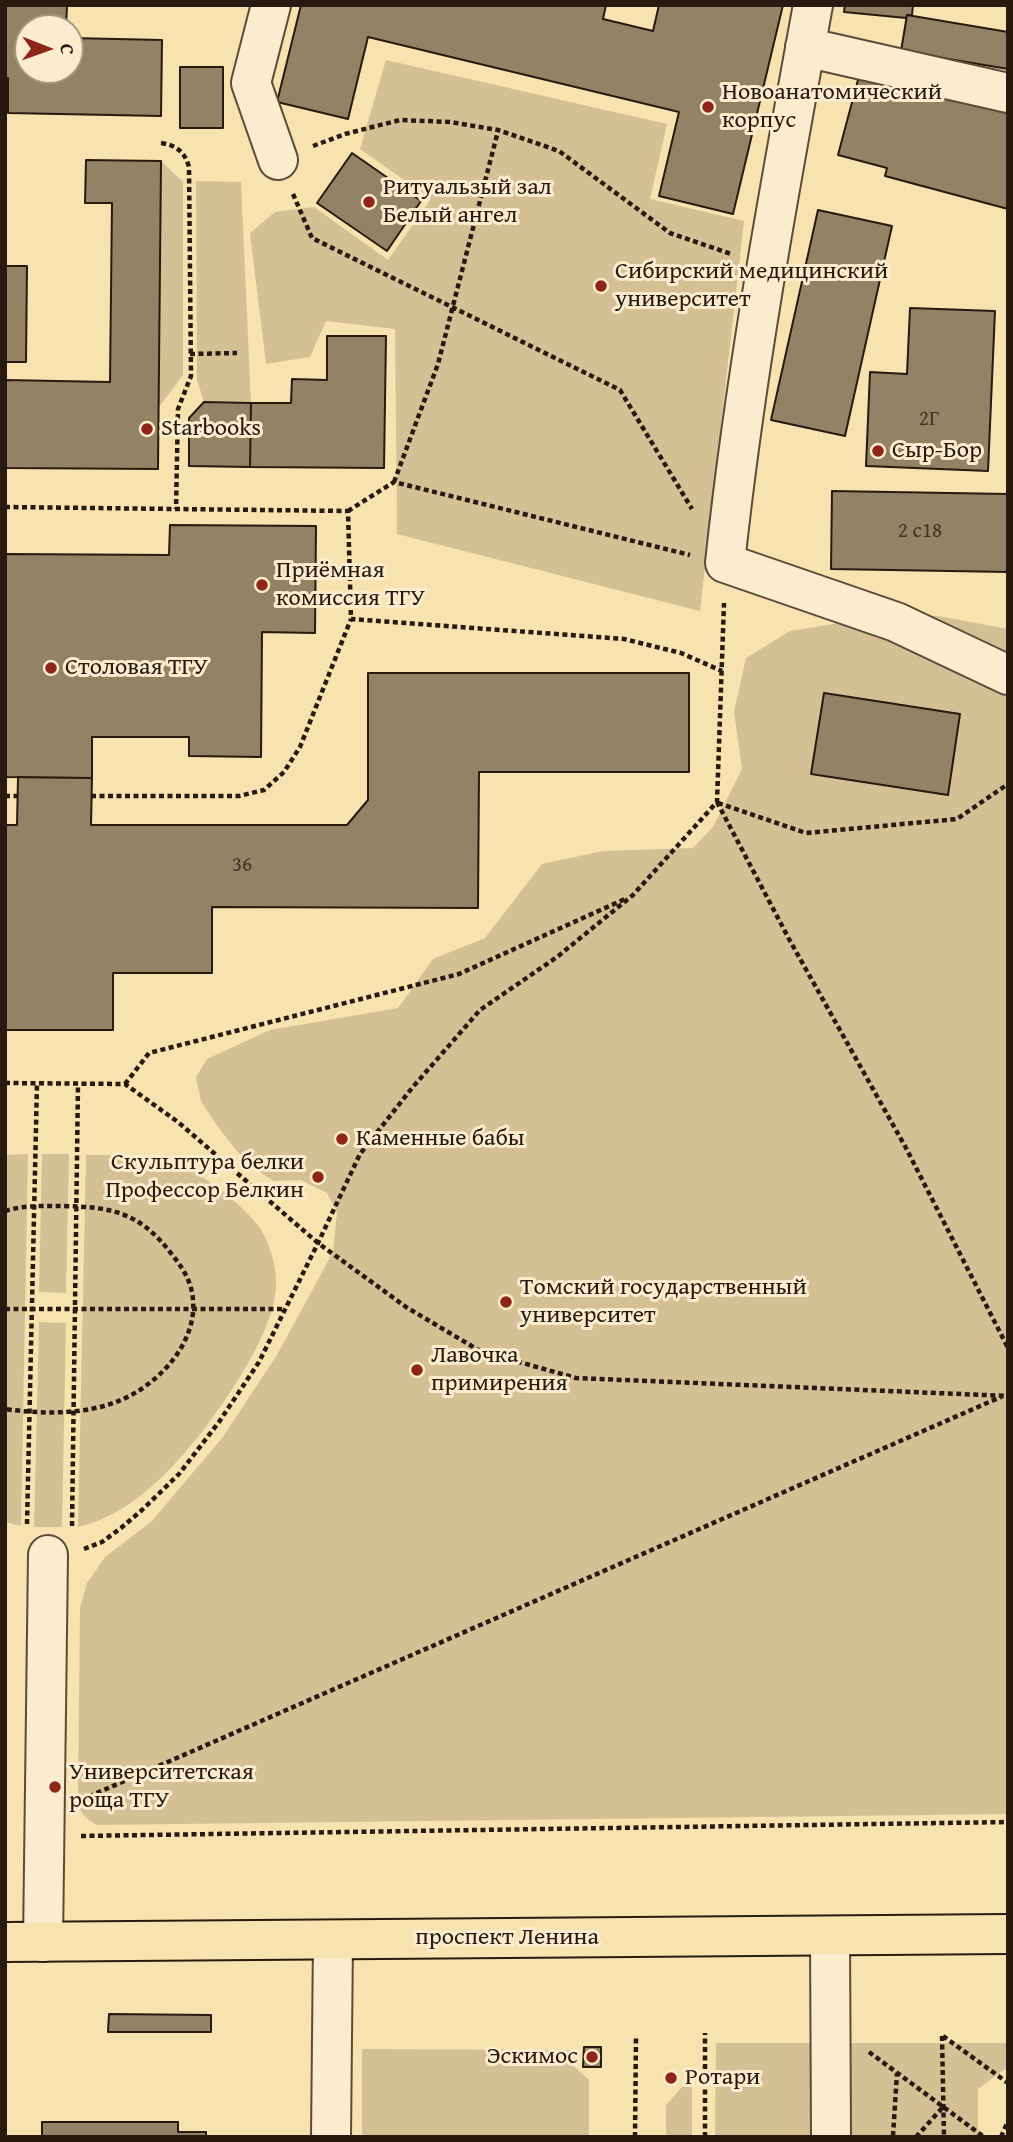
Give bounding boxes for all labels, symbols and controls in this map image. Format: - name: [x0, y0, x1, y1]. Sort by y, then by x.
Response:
- north arrow: [14, 14, 84, 84]
- text: С: [54, 44, 82, 55]
- place label: Новоанатомический корпус: [722, 79, 942, 135]
- marker: Новоанатомический корпус: [700, 99, 716, 115]
- place label: Ритуальзый зал Белый ангел: [383, 174, 552, 230]
- marker: Ритуальзый зал Белый ангел: [361, 194, 377, 210]
- place label: Сибирский медицинский университет: [615, 258, 888, 314]
- marker: Сибирский медицинский университет: [593, 278, 609, 294]
- house number: 2Г: [919, 407, 939, 433]
- place label: Starbooks: [161, 415, 261, 443]
- marker: Starbooks: [139, 421, 155, 437]
- place label: Сыр-Бор: [892, 437, 982, 465]
- marker: Сыр-Бор: [870, 443, 886, 459]
- house number: 2 с18: [898, 519, 942, 545]
- place label: Приёмная комиссия ТГУ: [276, 557, 425, 613]
- marker: Приёмная комиссия ТГУ: [254, 577, 270, 593]
- place label: Столовая ТГУ: [65, 654, 208, 682]
- marker: Столовая ТГУ: [43, 660, 59, 676]
- house number: 36: [232, 853, 252, 879]
- place label: Каменные бабы: [356, 1125, 525, 1153]
- marker: Каменные бабы: [334, 1131, 350, 1147]
- place label: Скульптура белки Профессор Белкин: [105, 1149, 304, 1205]
- marker: Скульптура белки Профессор Белкин: [310, 1169, 326, 1185]
- place label: Томский государственный университет: [520, 1274, 807, 1330]
- marker: Томский государственный университет: [498, 1294, 514, 1310]
- place label: Лавочка примирения: [431, 1342, 568, 1398]
- marker: Лавочка примирения: [409, 1362, 425, 1378]
- place label: Университетская роща ТГУ: [69, 1759, 254, 1815]
- marker: Университетская роща ТГУ: [47, 1779, 63, 1795]
- street label: проспект Ленина: [415, 1924, 599, 1952]
- place label: Эскимос: [487, 2043, 578, 2071]
- marker: Эскимос: [584, 2049, 600, 2065]
- place label: Ротари: [685, 2064, 760, 2092]
- marker: Ротари: [663, 2070, 679, 2086]

